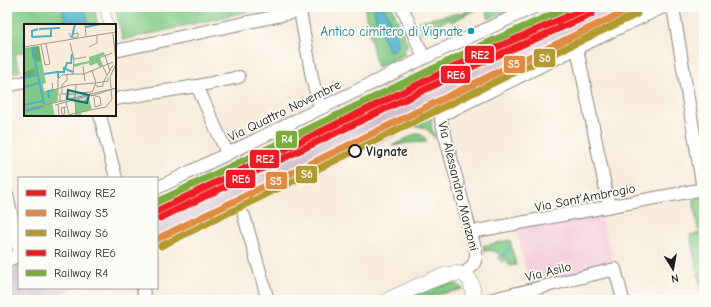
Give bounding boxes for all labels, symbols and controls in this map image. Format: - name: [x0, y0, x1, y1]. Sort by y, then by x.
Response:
- inset map: [24, 24, 116, 116]
- place label: Antico cimitero di Vignate: [320, 24, 463, 39]
- marker: Antico cimitero di Vignate: [466, 26, 476, 36]
- line badge: RE2: [464, 45, 495, 64]
- line badge: S6: [533, 48, 556, 68]
- text: RE2: [471, 49, 490, 62]
- text: S6: [539, 52, 551, 65]
- line badge: S5: [503, 55, 526, 74]
- text: S5: [508, 58, 520, 71]
- line badge: RE6: [440, 65, 471, 84]
- text: RE6: [447, 69, 466, 82]
- street label: Via Quattro Novembre: [226, 76, 343, 144]
- street label: Via Alessandro Manzoni: [435, 120, 482, 252]
- line badge: R4: [275, 130, 298, 149]
- text: R4: [281, 133, 293, 146]
- marker: Vignate: [348, 144, 362, 158]
- place label: Vignate: [366, 144, 408, 159]
- line badge: RE2: [249, 149, 280, 169]
- text: RE2: [256, 153, 275, 166]
- line badge: S6: [295, 165, 318, 184]
- text: S6: [301, 168, 313, 181]
- line badge: RE6: [225, 169, 256, 189]
- line badge: S5: [265, 171, 288, 190]
- text: RE6: [232, 173, 251, 186]
- text: S5: [270, 175, 282, 188]
- legend: [18, 177, 158, 289]
- street label: Via Sant'Ambrogio: [534, 180, 637, 215]
- text: Railway RE2: [54, 186, 116, 200]
- text: Railway S5: [54, 206, 108, 220]
- text: Railway S6: [54, 226, 108, 240]
- text: Railway RE6: [54, 246, 116, 260]
- north arrow: [653, 249, 693, 289]
- street label: Via Asilo: [524, 259, 573, 284]
- text: Railway R4: [54, 266, 108, 280]
- text: N: [670, 271, 680, 285]

